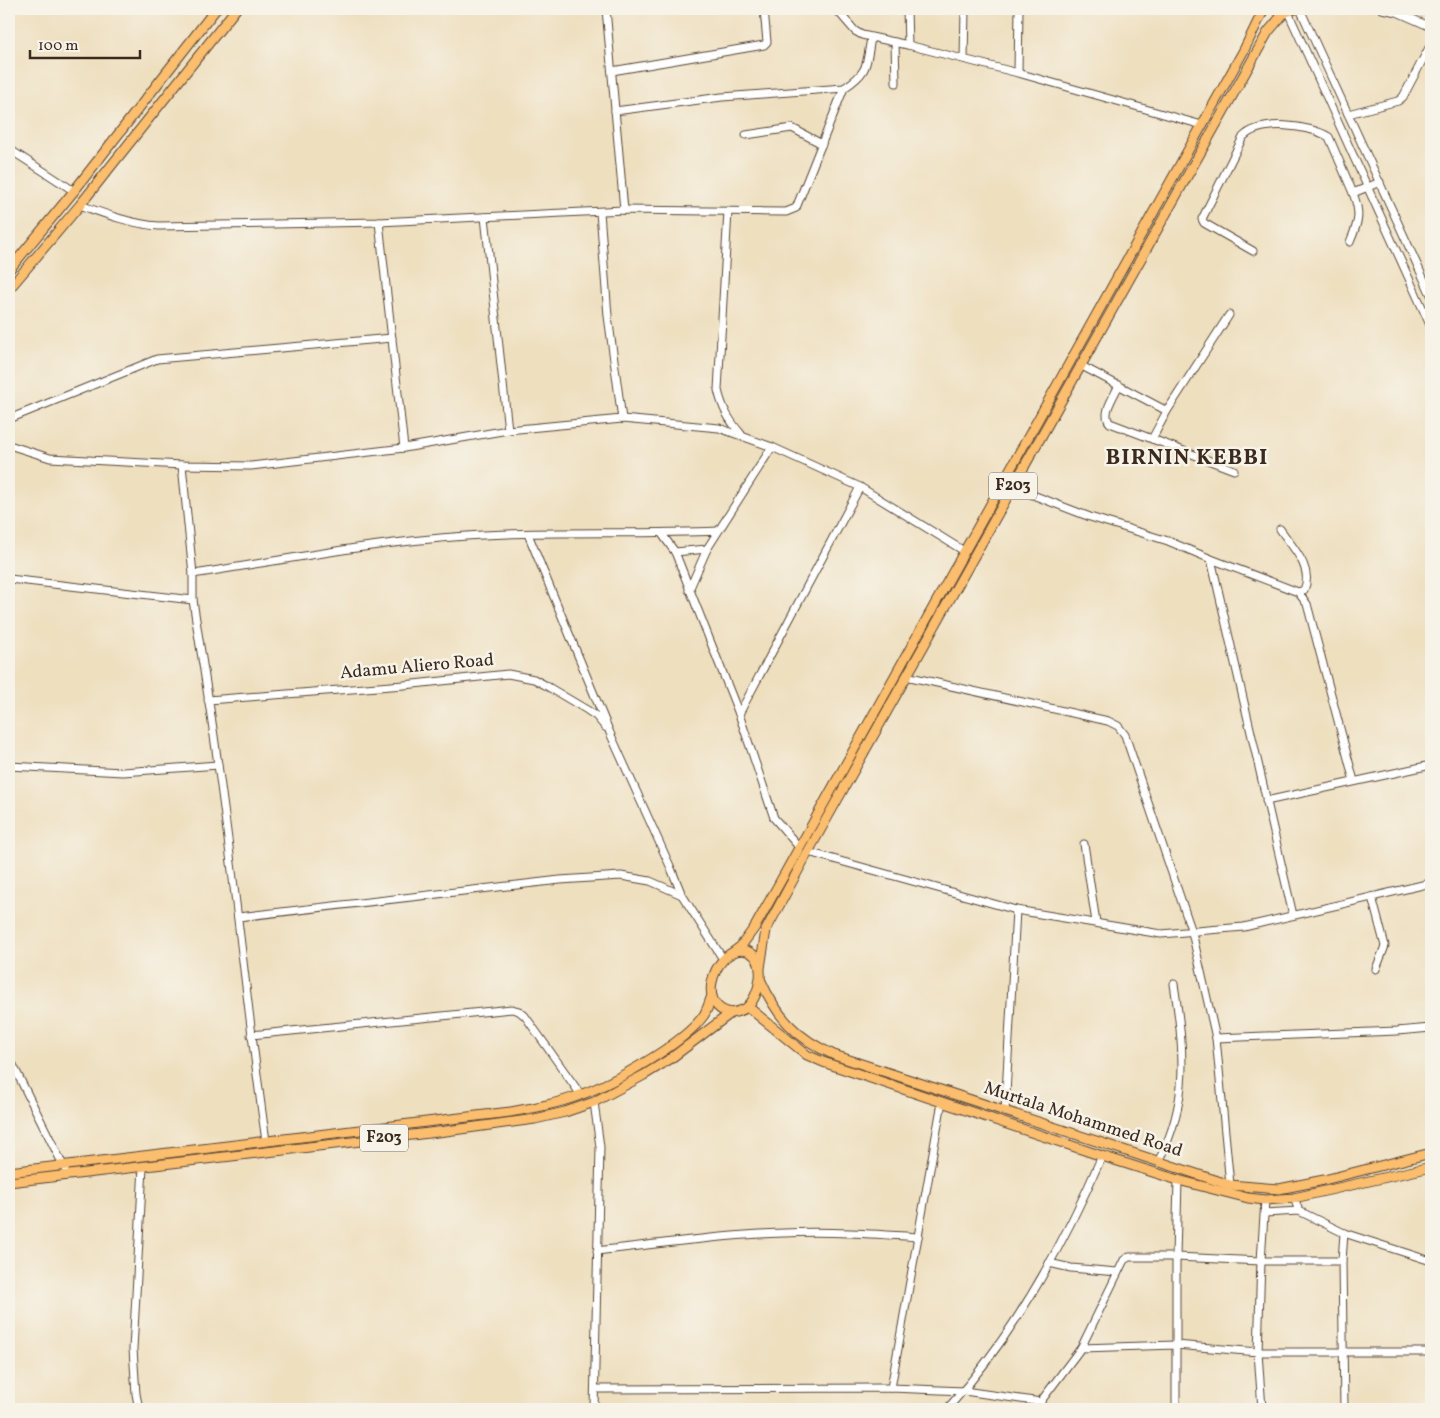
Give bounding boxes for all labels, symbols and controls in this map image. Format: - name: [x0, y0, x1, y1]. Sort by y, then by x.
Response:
- scale bar: [30, 28, 140, 60]
- text: 100 m: [38, 36, 78, 57]
- district label: BIRNIN KEBBI: [1106, 443, 1268, 474]
- road number: F203: [989, 472, 1037, 500]
- street label: Adamu Aliero Road: [339, 648, 495, 686]
- street label: Murtala Mohammed Road: [980, 1076, 1186, 1164]
- road number: F203: [360, 1124, 408, 1152]

